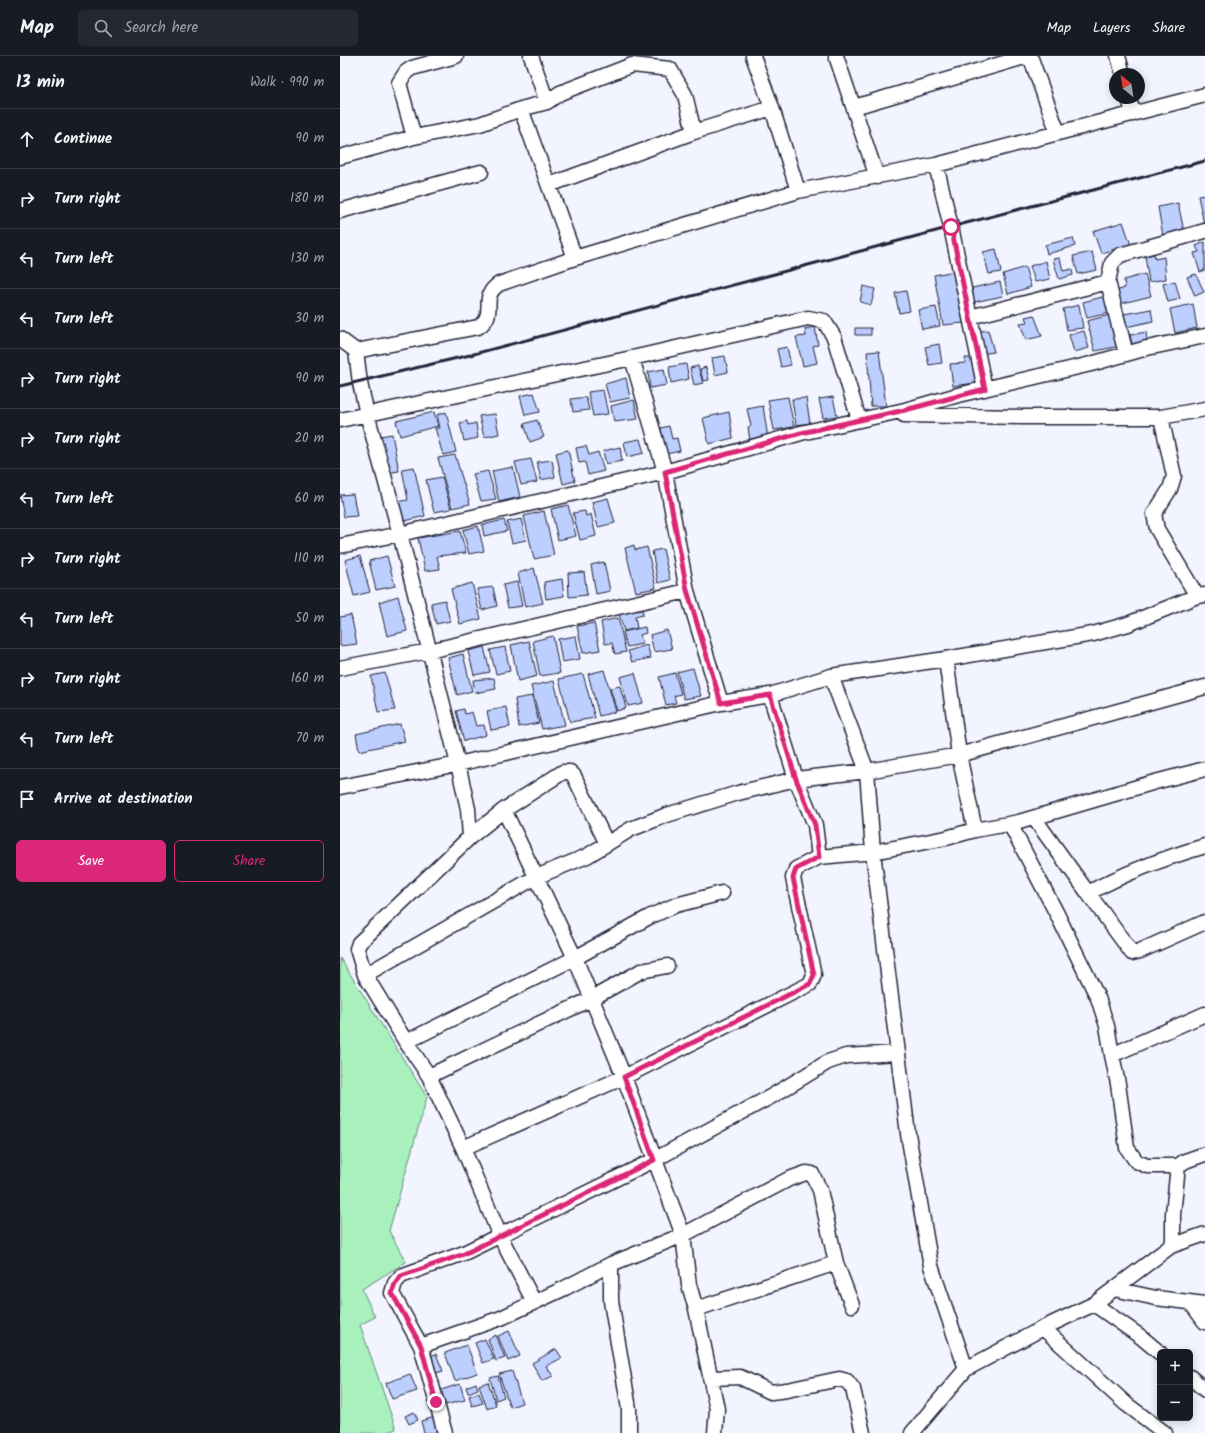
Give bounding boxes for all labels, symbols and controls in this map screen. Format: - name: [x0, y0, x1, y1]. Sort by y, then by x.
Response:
- search box: [78, 10, 358, 46]
- text: Map: [20, 13, 54, 43]
- text: Search here: [124, 16, 198, 40]
- icon: search: [92, 17, 114, 39]
- text: Map: [1047, 17, 1071, 39]
- text: Layers: [1093, 17, 1131, 39]
- text: Share: [1153, 17, 1185, 39]
- north arrow: [1109, 68, 1145, 104]
- text: 13 min: [16, 69, 65, 96]
- text: Walk · 990 m: [250, 72, 324, 93]
- text: Continue: [54, 127, 112, 151]
- icon: ahead: [16, 128, 38, 150]
- text: 90 m: [296, 128, 324, 149]
- text: Turn right: [54, 187, 121, 211]
- icon: right: [16, 188, 38, 210]
- text: 180 m: [290, 188, 324, 209]
- route start: [942, 218, 960, 236]
- text: Turn left: [54, 247, 114, 271]
- icon: left: [16, 248, 38, 270]
- text: 130 m: [290, 248, 324, 269]
- text: Turn left: [54, 307, 114, 331]
- icon: left: [16, 308, 38, 330]
- text: 30 m: [295, 308, 324, 329]
- text: Turn right: [54, 367, 121, 391]
- icon: right: [16, 368, 38, 390]
- text: 90 m: [296, 368, 324, 389]
- text: Turn right: [54, 427, 121, 451]
- icon: right: [16, 428, 38, 450]
- text: 20 m: [294, 428, 324, 449]
- text: Turn left: [54, 487, 114, 511]
- icon: left: [16, 488, 38, 510]
- text: 60 m: [295, 488, 324, 509]
- text: Turn right: [54, 547, 121, 571]
- icon: right: [16, 548, 38, 570]
- text: 110 m: [294, 548, 324, 569]
- text: Turn left: [54, 607, 114, 631]
- icon: left: [16, 608, 38, 630]
- text: 50 m: [295, 608, 324, 629]
- text: Turn right: [54, 667, 121, 691]
- icon: right: [16, 668, 38, 690]
- text: 160 m: [291, 668, 324, 689]
- text: Turn left: [54, 727, 114, 751]
- icon: left: [16, 728, 38, 750]
- text: 70 m: [296, 728, 324, 749]
- text: Arrive at destination: [54, 787, 193, 811]
- icon: arrive: [16, 788, 38, 810]
- button: Save: [16, 840, 166, 882]
- button: Share: [174, 840, 324, 882]
- map controls: [1157, 1349, 1193, 1421]
- button: +: [1157, 1349, 1193, 1385]
- button: −: [1157, 1385, 1193, 1421]
- route end: [427, 1393, 445, 1411]

